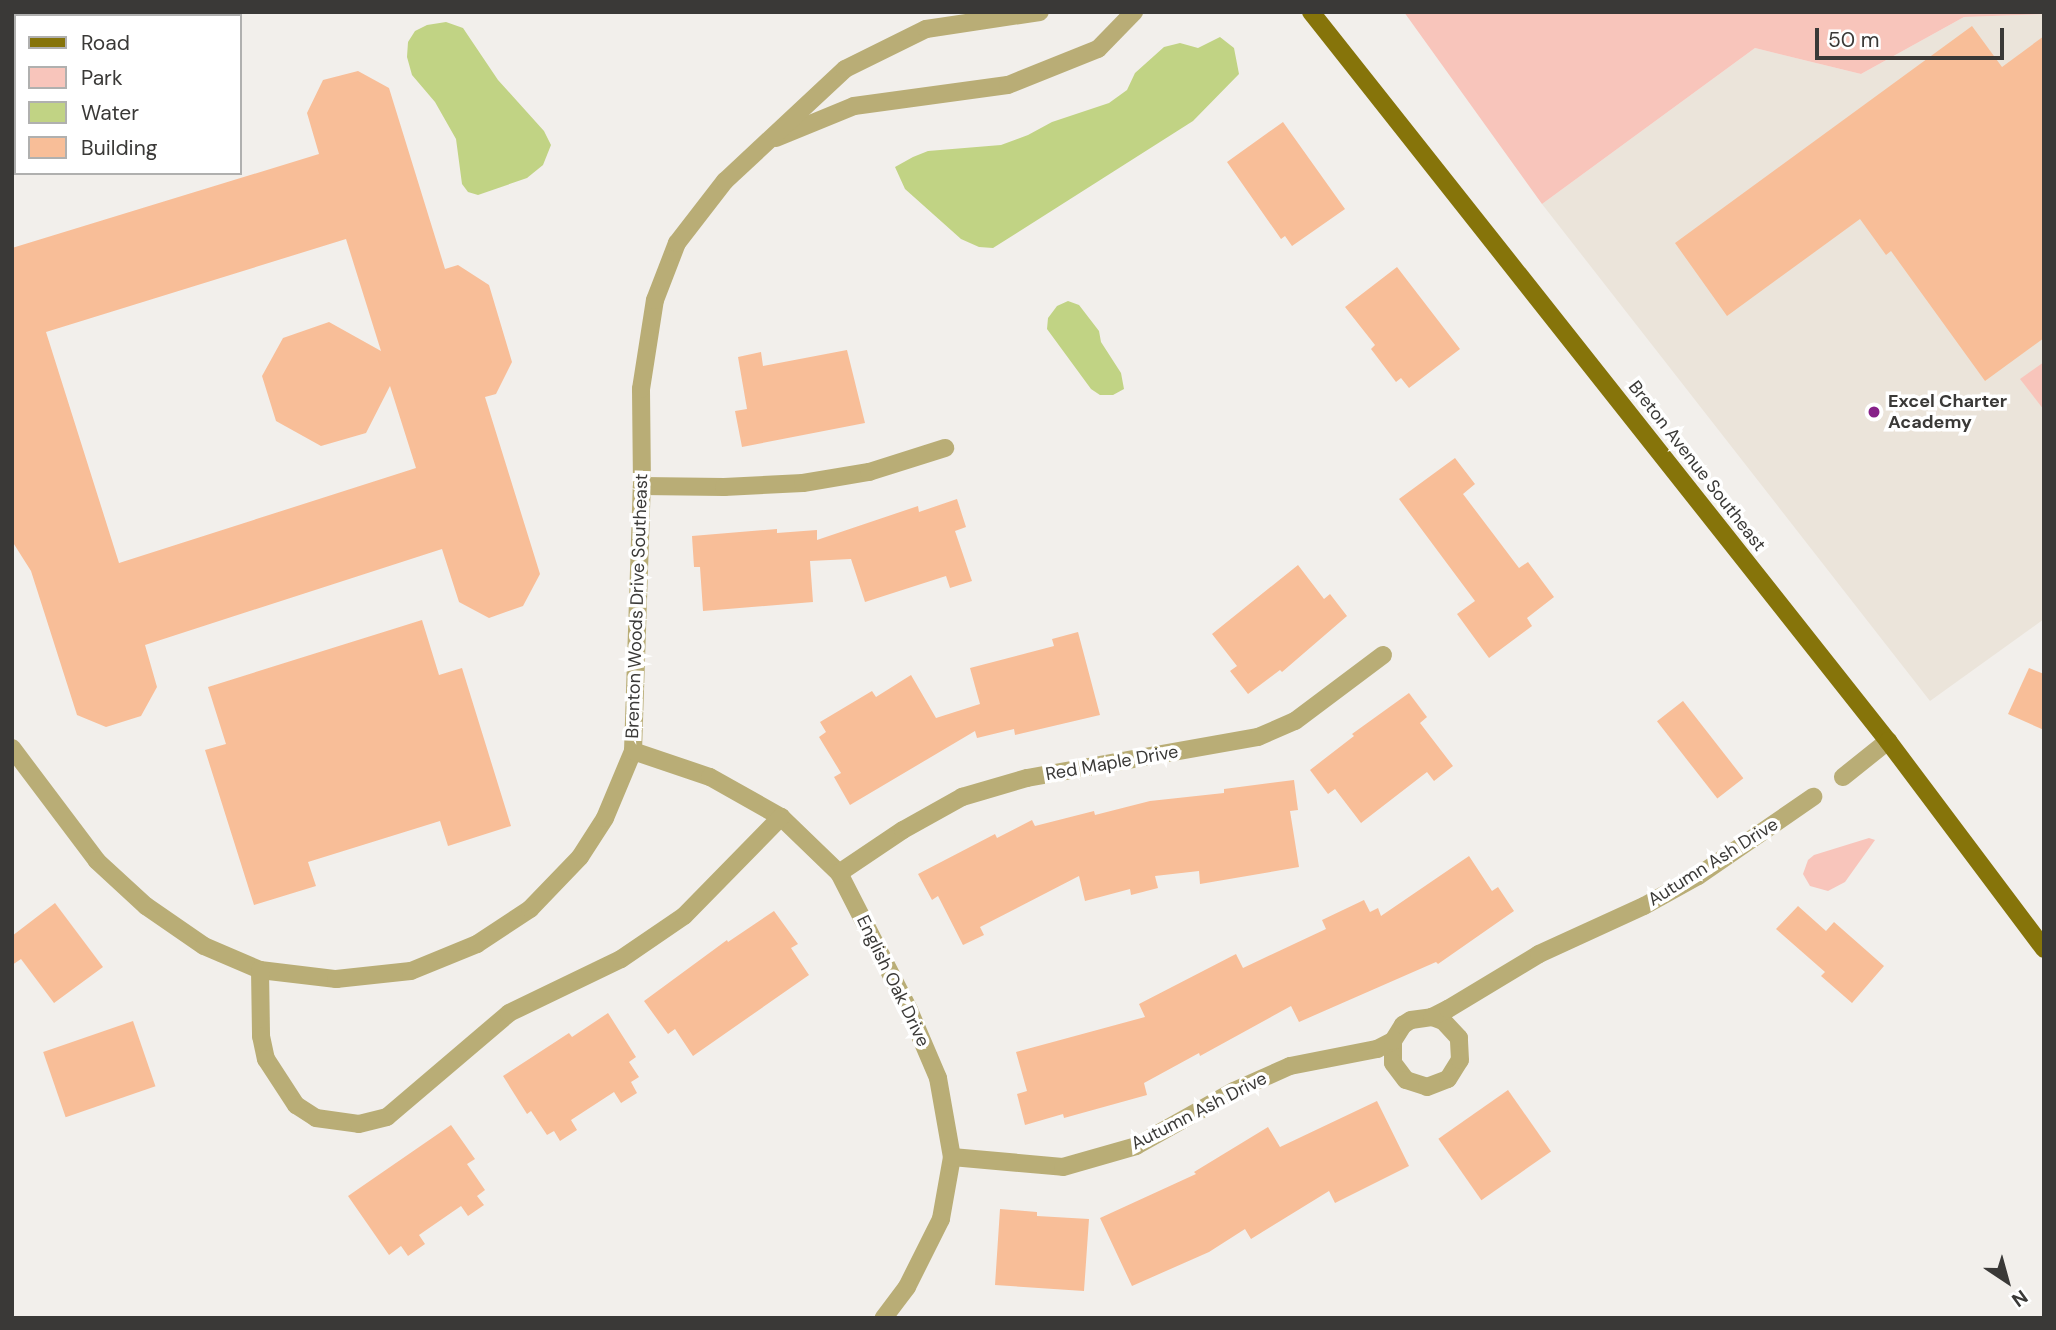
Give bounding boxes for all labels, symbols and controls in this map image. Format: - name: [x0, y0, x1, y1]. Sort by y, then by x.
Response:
- legend: [14, 14, 242, 175]
- scale bar: [1818, 14, 2007, 58]
- text: 50 m: [1828, 26, 1879, 54]
- text: Road: [81, 29, 130, 57]
- text: Park: [81, 64, 122, 92]
- text: Water: [81, 99, 139, 127]
- text: Building: [81, 134, 157, 162]
- street label: Breton Avenue Southeast: [1624, 377, 1770, 555]
- place label: Excel Charter Academy: [1888, 391, 2007, 434]
- marker: Excel Charter Academy: [1866, 404, 1882, 420]
- street label: Brenton Woods Drive Southeast: [622, 473, 652, 739]
- street label: Red Maple Drive: [1044, 741, 1180, 785]
- street label: Autumn Ash Drive: [1644, 813, 1782, 911]
- street label: English Oak Drive: [852, 912, 934, 1050]
- street label: Autumn Ash Drive: [1128, 1067, 1270, 1155]
- north arrow: [1972, 1246, 2042, 1316]
- text: N: [2007, 1284, 2033, 1313]

